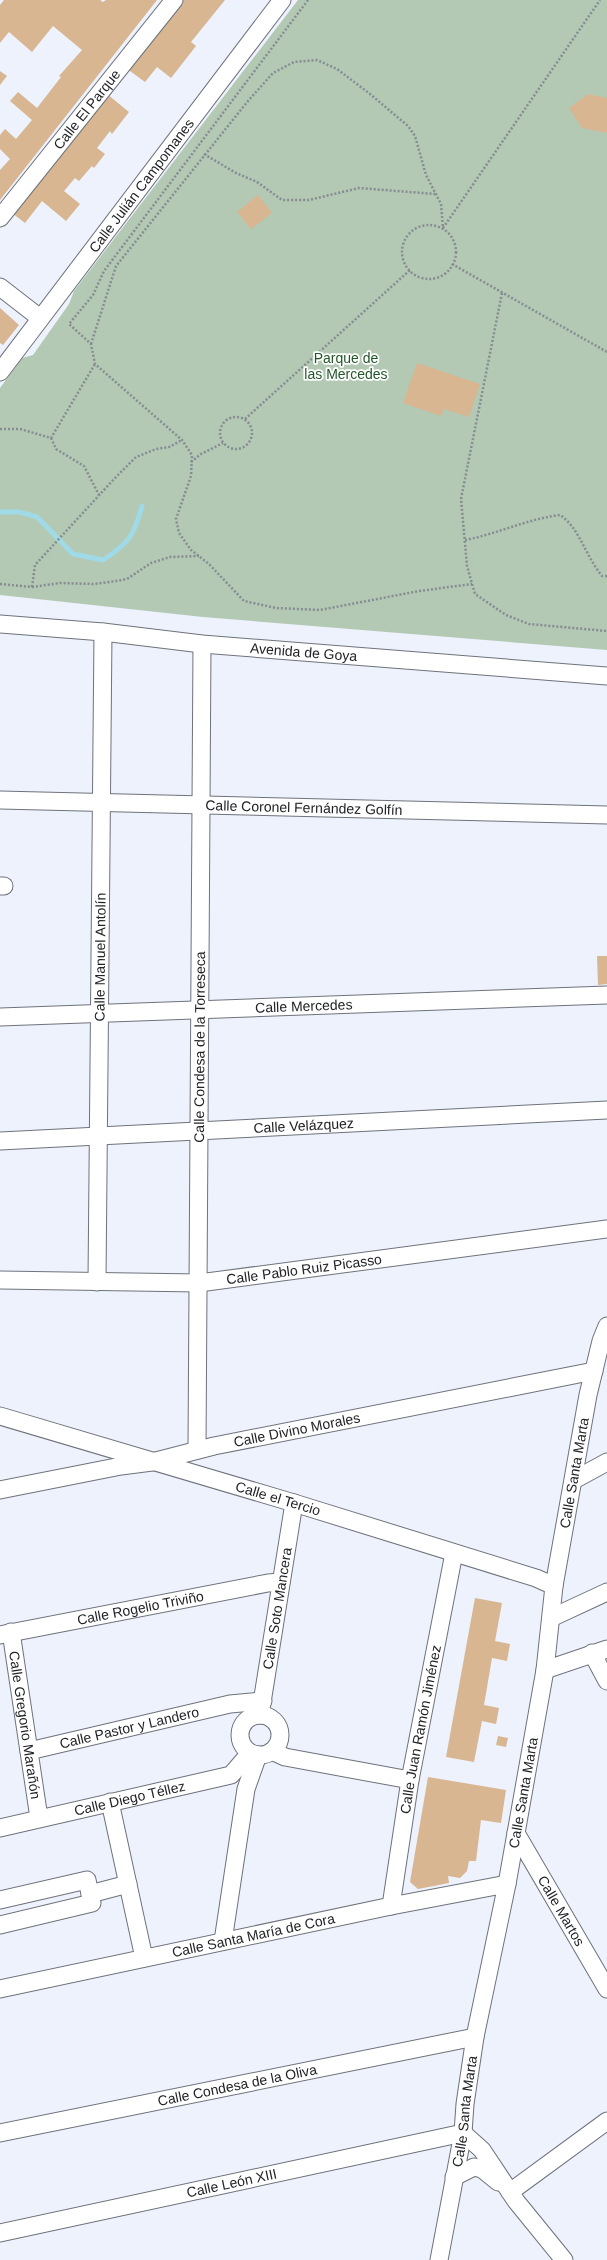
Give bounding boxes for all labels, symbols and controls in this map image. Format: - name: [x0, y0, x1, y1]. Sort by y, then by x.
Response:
- street label: Calle El Parque: [50, 66, 123, 152]
- street label: Calle Julián Campomanes: [86, 115, 197, 256]
- park label: Parque de las Mercedes: [304, 350, 388, 382]
- street label: Avenida de Goya: [250, 640, 358, 664]
- street label: Calle Coronel Fernández Golfín: [205, 797, 403, 818]
- street label: Calle Manuel Antolín: [91, 893, 109, 1021]
- street label: Calle Condesa de la Torreseca: [191, 951, 208, 1143]
- street label: Calle Mercedes: [255, 996, 353, 1016]
- street label: Calle Velázquez: [253, 1115, 354, 1136]
- street label: Calle Pablo Ruiz Picasso: [225, 1251, 383, 1287]
- street label: Calle Divino Morales: [232, 1409, 361, 1450]
- street label: Calle Santa Marta: [556, 1416, 592, 1530]
- street label: Calle el Tercio: [234, 1478, 323, 1519]
- street label: Calle Soto Mancera: [259, 1546, 295, 1670]
- street label: Calle Rogelio Triviño: [76, 1588, 205, 1628]
- street label: Calle Juan Ramón Jiménez: [397, 1644, 444, 1815]
- street label: Calle Gregorio Marañón: [6, 1650, 44, 1800]
- street label: Calle Pastor y Landero: [58, 1703, 201, 1752]
- street label: Calle Santa Marta: [506, 1736, 541, 1849]
- street label: Calle Diego Téllez: [73, 1778, 187, 1819]
- street label: Calle Martos: [535, 1873, 588, 1949]
- street label: Calle Santa María de Cora: [171, 1910, 336, 1960]
- street label: Calle Santa Marta: [449, 2054, 480, 2168]
- street label: Calle Condesa de la Oliva: [156, 2061, 318, 2109]
- street label: Calle León XIII: [185, 2165, 278, 2200]

